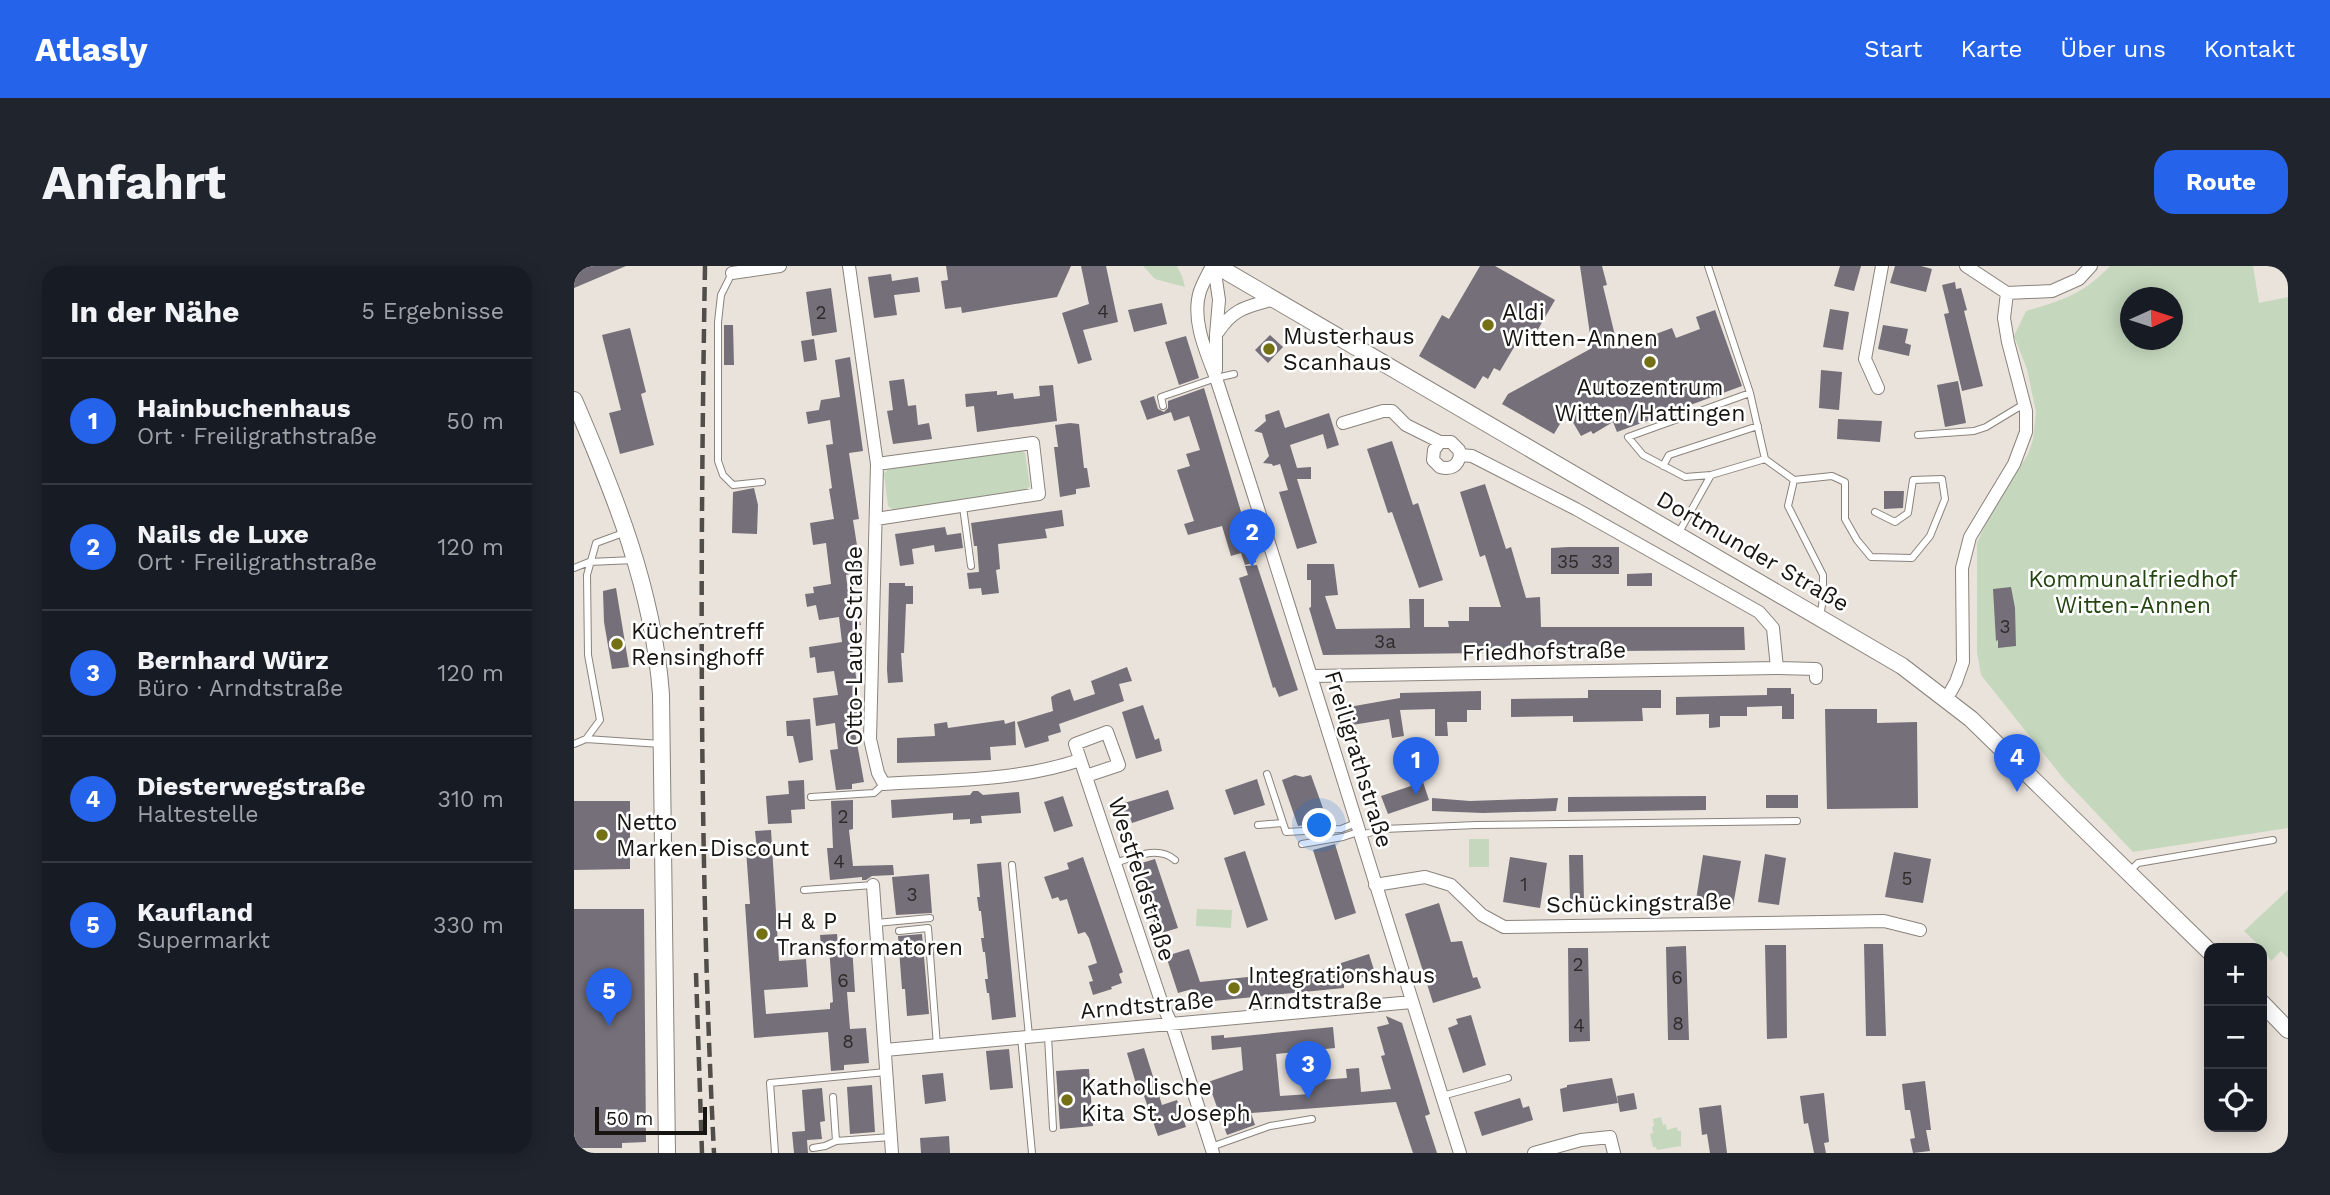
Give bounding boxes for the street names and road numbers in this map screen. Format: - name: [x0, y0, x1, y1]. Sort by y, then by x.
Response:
- street label: Dortmunder Straße: [1652, 485, 1854, 617]
- street label: Otto-Laue-Straße: [841, 546, 868, 746]
- street label: Friedhofstraße: [1462, 637, 1626, 666]
- street label: Freiligrathstraße: [1319, 667, 1398, 851]
- street label: Westfeldstraße: [1102, 794, 1181, 964]
- street label: Schückingstraße: [1546, 888, 1732, 919]
- street label: Arndtstraße: [1079, 986, 1215, 1025]

